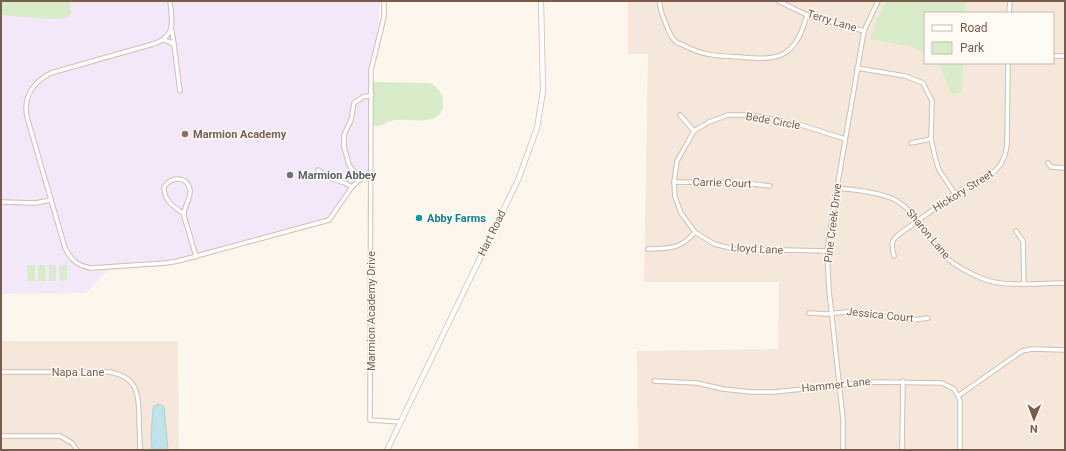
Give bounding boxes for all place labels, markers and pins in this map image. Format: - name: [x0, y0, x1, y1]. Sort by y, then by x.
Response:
- place label: Marmion Academy: [193, 128, 287, 141]
- marker: Marmion Academy: [180, 129, 190, 139]
- place label: Marmion Abbey: [298, 169, 377, 182]
- marker: Marmion Abbey: [285, 170, 295, 180]
- place label: Abby Farms: [427, 212, 486, 225]
- marker: Abby Farms: [414, 213, 424, 223]

